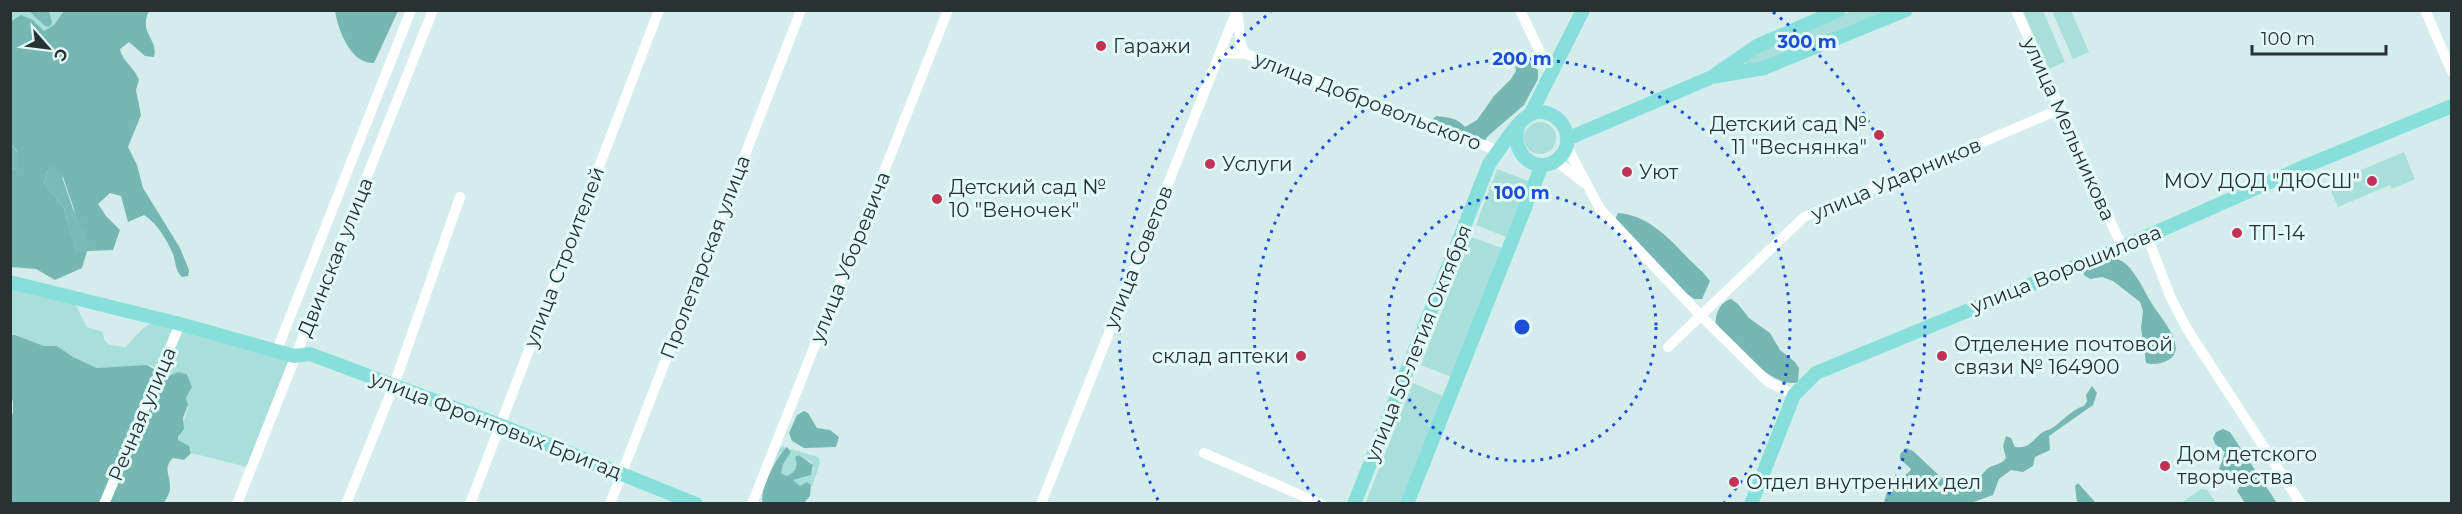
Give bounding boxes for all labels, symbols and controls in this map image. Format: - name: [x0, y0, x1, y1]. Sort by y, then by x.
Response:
- north arrow: [18, 18, 78, 78]
- scale bar: [2252, 18, 2386, 56]
- text: 100 m: [2261, 28, 2315, 50]
- text: 300 m: [1776, 31, 1837, 53]
- street label: улица Мельникова: [2017, 33, 2120, 224]
- place label: Гаражи: [1113, 34, 1191, 58]
- marker: Гаражи: [1094, 39, 1108, 53]
- text: С: [50, 45, 72, 65]
- street label: улица Добровольского: [1250, 46, 1485, 155]
- text: 200 m: [1492, 48, 1552, 70]
- place label: Детский сад № 11 "Веснянка": [1710, 112, 1867, 159]
- marker: Детский сад № 11 "Веснянка": [1872, 128, 1886, 142]
- street label: улица Ударников: [1806, 132, 1985, 226]
- street label: Пролетарская улица: [655, 152, 755, 362]
- place label: Услуги: [1222, 152, 1292, 176]
- marker: Услуги: [1203, 157, 1217, 171]
- place label: Уют: [1639, 160, 1679, 184]
- street label: улица Строителей: [518, 163, 609, 352]
- marker: Уют: [1620, 165, 1634, 179]
- street label: улица Уборевича: [804, 168, 895, 347]
- place label: МОУ ДОД "ДЮСШ": [2164, 169, 2360, 193]
- street label: Двинская улица: [292, 174, 378, 340]
- marker: МОУ ДОД "ДЮСШ": [2365, 174, 2379, 188]
- place label: Детский сад № 10 "Веночек": [949, 175, 1106, 222]
- street label: улица Советов: [1098, 182, 1178, 333]
- text: 100 m: [1494, 182, 1550, 204]
- marker: Детский сад № 10 "Веночек": [930, 192, 944, 206]
- street label: улица Ворошилова: [1966, 220, 2165, 319]
- street label: улица 50-летия Октября: [1359, 221, 1477, 466]
- place label: ТП-14: [2249, 221, 2305, 245]
- marker: ТП-14: [2230, 226, 2244, 240]
- centre of rings: [1512, 317, 1532, 337]
- place label: Отделение почтовой связи № 164900: [1954, 332, 2173, 379]
- street label: Речная улица: [103, 343, 181, 485]
- place label: склад аптеки: [1152, 344, 1289, 368]
- marker: склад аптеки: [1294, 349, 1308, 363]
- marker: Отделение почтовой связи № 164900: [1935, 349, 1949, 363]
- street label: улица Фронтовых Бригад: [366, 366, 625, 484]
- place label: Дом детского творчества: [2177, 442, 2317, 489]
- marker: Дом детского творчества: [2158, 459, 2172, 473]
- place label: Отдел внутренних дел: [1746, 470, 1981, 494]
- marker: Отдел внутренних дел: [1727, 475, 1741, 489]

